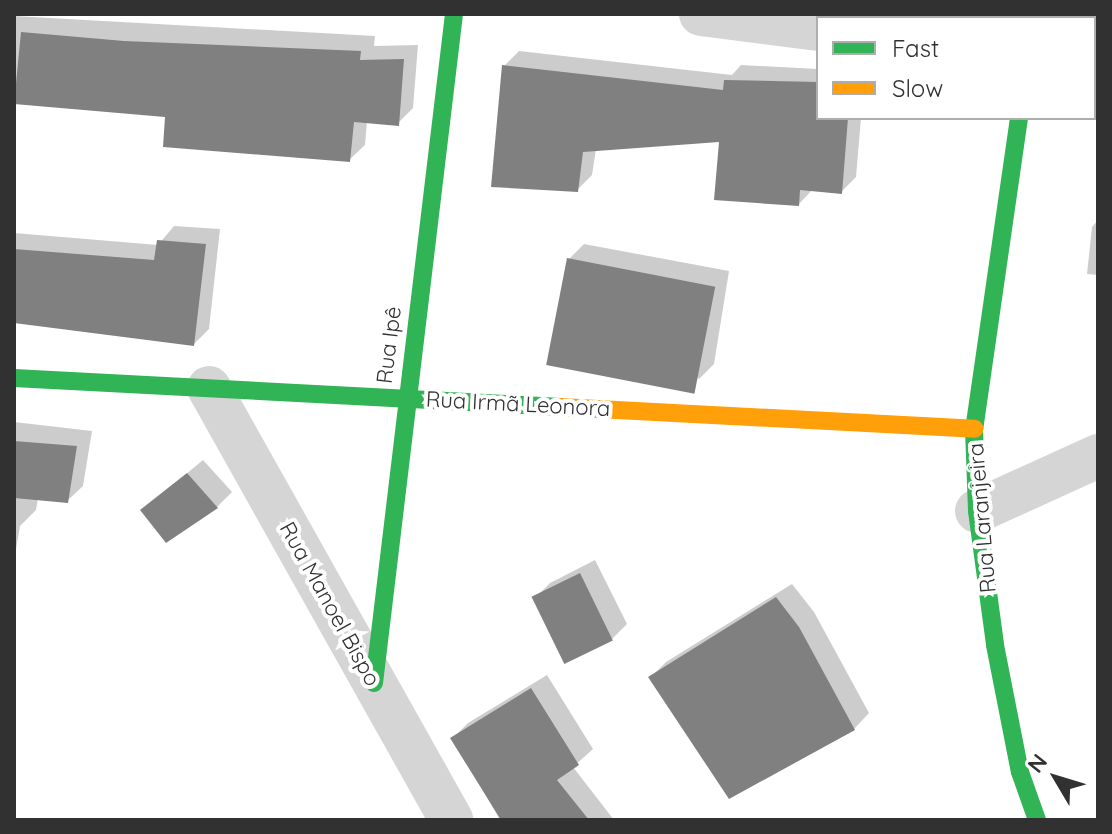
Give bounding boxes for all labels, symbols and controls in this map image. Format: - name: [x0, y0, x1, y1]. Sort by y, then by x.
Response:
- legend: [816, 16, 1096, 120]
- text: Fast: [892, 33, 939, 63]
- text: Slow: [892, 73, 943, 103]
- street label: Rua Ipê: [371, 305, 407, 385]
- street label: Rua Irmã Leonora: [425, 386, 611, 422]
- street label: Rua Laranjeira: [962, 442, 1002, 594]
- street label: Rua Manoel Bispo: [274, 517, 386, 691]
- north arrow: [1016, 738, 1096, 818]
- text: N: [1021, 748, 1053, 778]

